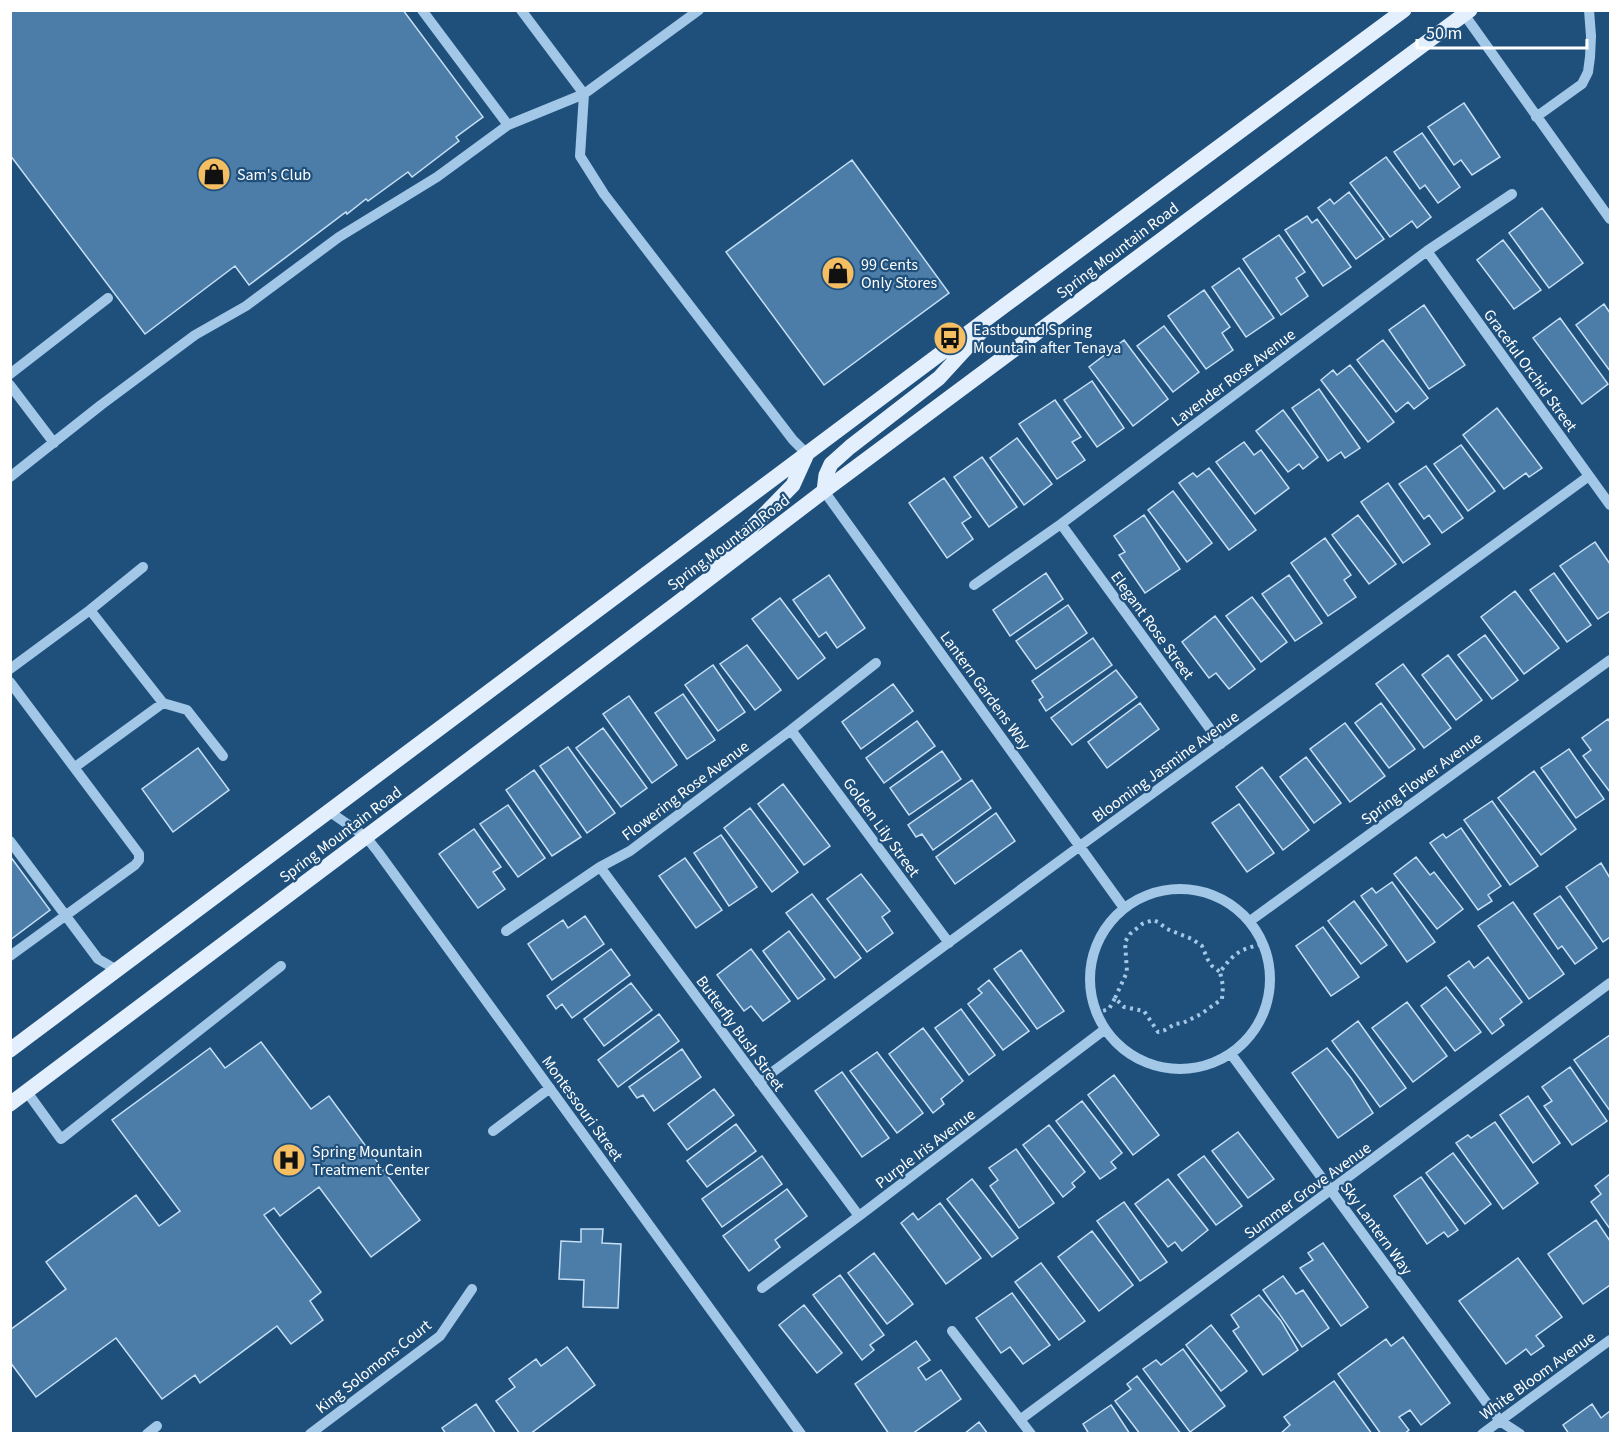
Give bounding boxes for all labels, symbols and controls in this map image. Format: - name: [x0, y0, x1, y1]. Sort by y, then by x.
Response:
- scale bar: [1417, 12, 1586, 50]
- text: 50 m: [1426, 21, 1462, 46]
- shop icon: Sam's Club: [196, 156, 232, 192]
- place label: Sam's Club: [237, 164, 311, 186]
- street label: Spring Mountain Road: [1052, 197, 1183, 304]
- place label: 99 Cents Only Stores: [861, 254, 937, 294]
- shop icon: 99 Cents Only Stores: [820, 255, 856, 291]
- street label: Graceful Orchid Street: [1478, 305, 1583, 437]
- place label: Eastbound Spring Mountain after Tenaya: [973, 319, 1121, 359]
- bus stop icon: Eastbound Spring Mountain after Tenaya: [932, 320, 968, 356]
- street label: Lavender Rose Avenue: [1167, 324, 1300, 432]
- street label: Spring Mountain Road: [663, 489, 794, 596]
- street label: Elegant Rose Street: [1105, 567, 1199, 685]
- street label: Lantern Gardens Way: [935, 627, 1036, 755]
- street label: Blooming Jasmine Avenue: [1088, 706, 1244, 828]
- street label: Spring Flower Avenue: [1356, 727, 1487, 830]
- street label: Flowering Rose Avenue: [617, 736, 754, 846]
- street label: Golden Lily Street: [838, 773, 925, 882]
- street label: Spring Mountain Road: [275, 781, 406, 888]
- street label: Butterfly Bush Street: [691, 971, 790, 1096]
- street label: Montessouri Street: [536, 1051, 628, 1166]
- street label: Purple Iris Avenue: [871, 1104, 980, 1194]
- street label: Summer Grove Avenue: [1240, 1137, 1376, 1244]
- place label: Spring Mountain Treatment Center: [312, 1141, 430, 1181]
- hospital icon: Spring Mountain Treatment Center: [271, 1142, 307, 1178]
- street label: Sky Lantern Way: [1335, 1178, 1418, 1280]
- street label: King Solomons Court: [311, 1314, 437, 1419]
- street label: White Bloom Avenue: [1475, 1326, 1600, 1425]

